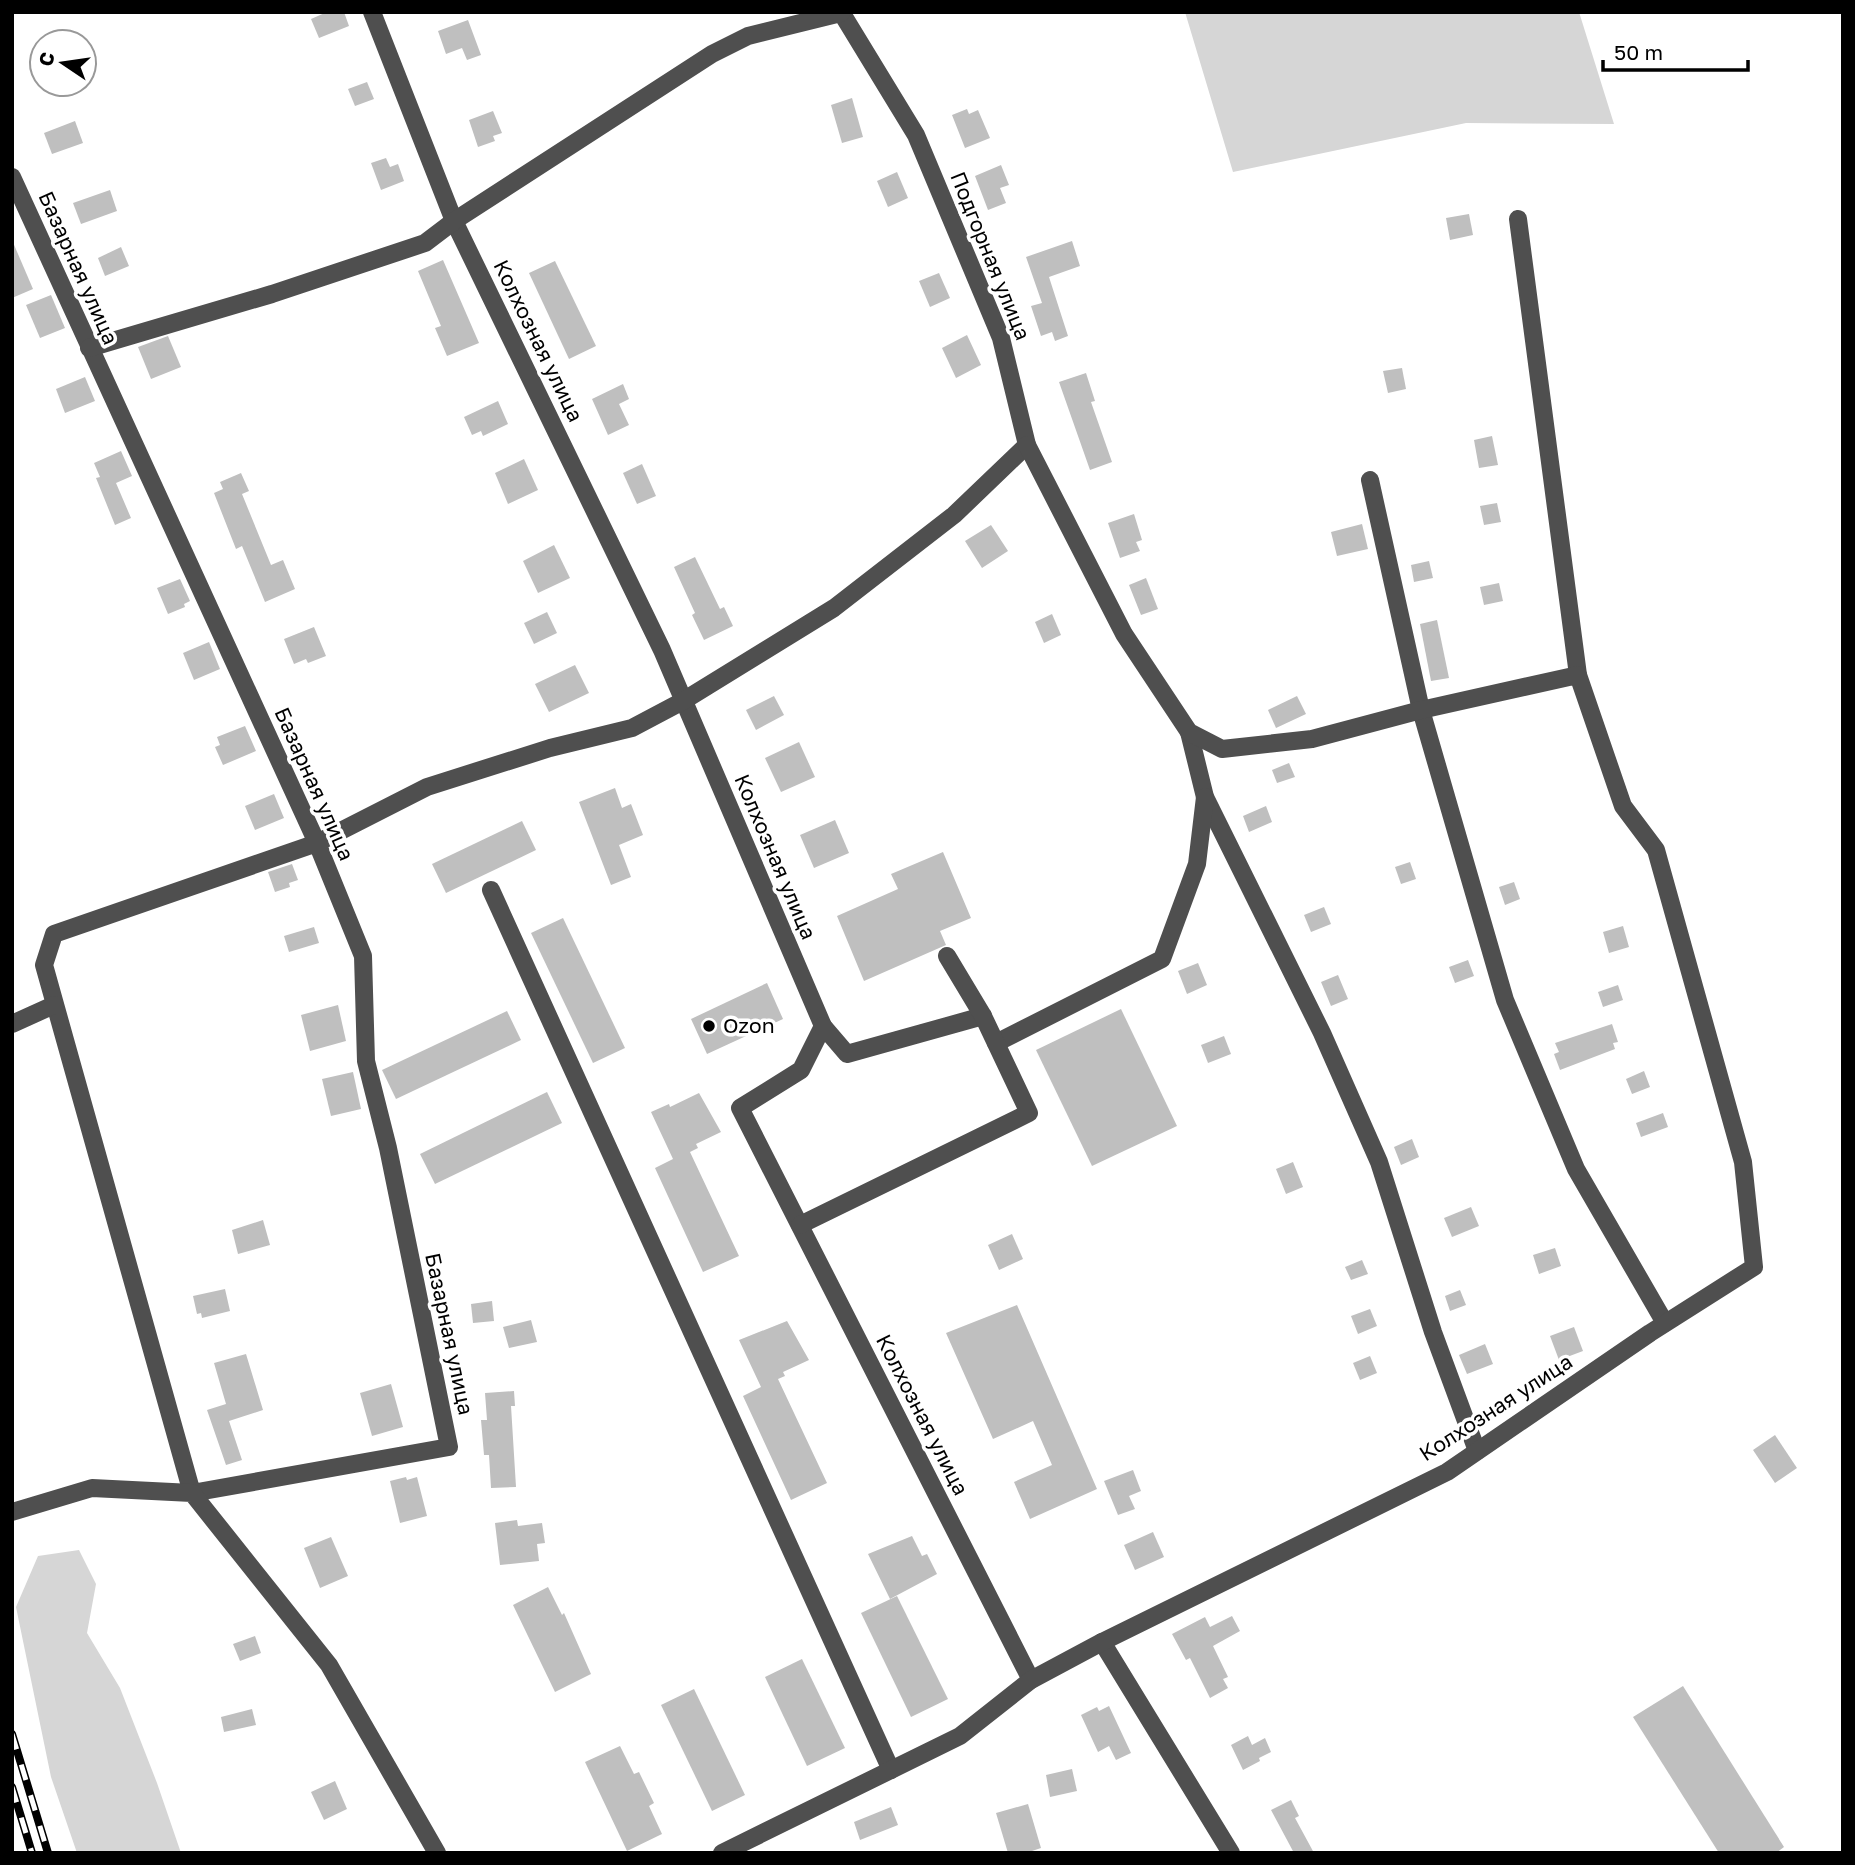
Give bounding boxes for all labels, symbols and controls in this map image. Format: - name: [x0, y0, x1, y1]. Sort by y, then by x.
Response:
- north arrow: [28, 28, 98, 98]
- scale bar: [1603, 28, 1748, 72]
- text: 50 m: [1614, 39, 1663, 65]
- text: С: [33, 50, 59, 68]
- street label: Подгорная улица: [945, 168, 1037, 344]
- street label: Базарная улица: [33, 187, 124, 348]
- street label: Колхозная улица: [488, 255, 589, 426]
- street label: Базарная улица: [269, 703, 360, 864]
- street label: Колхозная улица: [729, 770, 822, 943]
- place label: Ozon: [723, 1012, 775, 1038]
- marker: Ozon: [701, 1018, 717, 1034]
- street label: Базарная улица: [420, 1250, 480, 1417]
- street label: Колхозная улица: [871, 1330, 975, 1499]
- street label: Колхозная улица: [1414, 1348, 1577, 1466]

